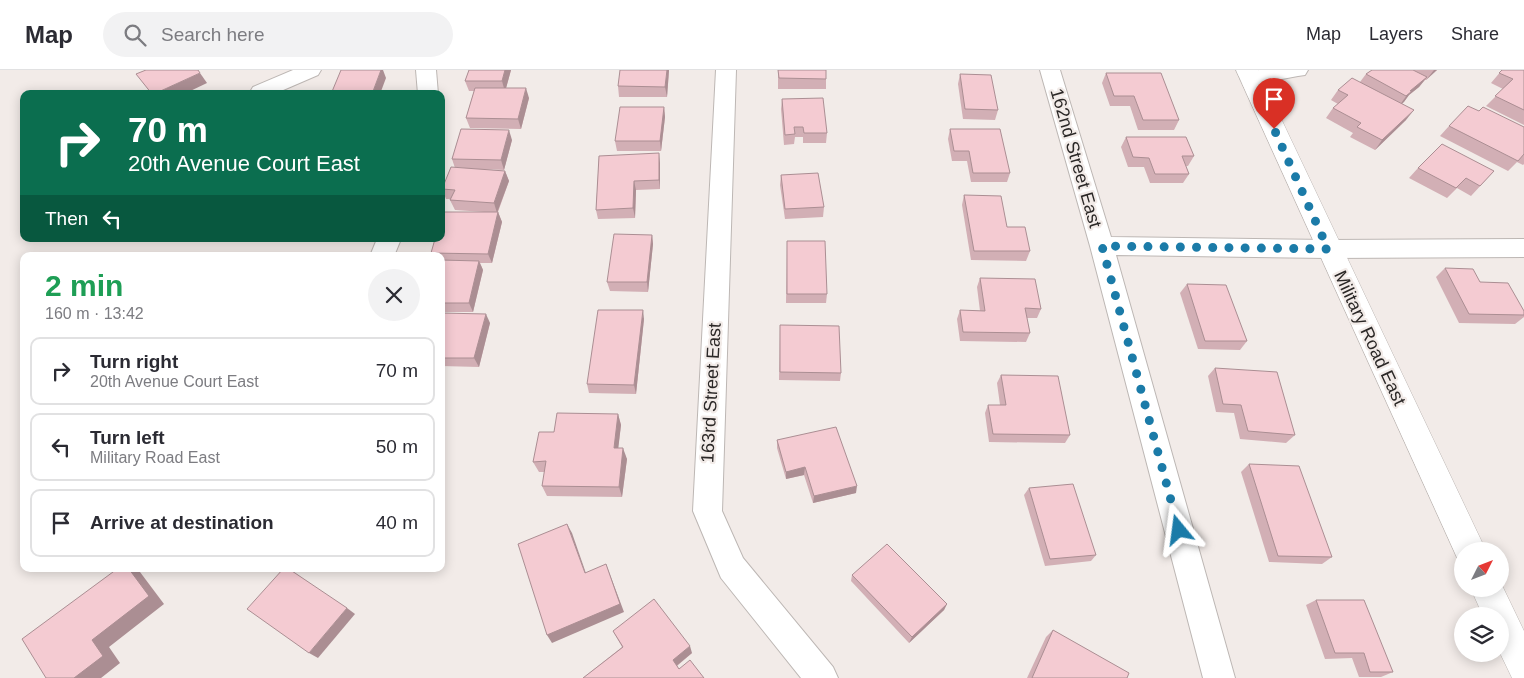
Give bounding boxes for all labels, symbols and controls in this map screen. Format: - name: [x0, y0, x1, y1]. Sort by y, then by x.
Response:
- search box: [103, 12, 453, 57]
- text: Map: [25, 21, 73, 48]
- icon: search: [121, 21, 149, 49]
- text: Search here: [161, 24, 265, 45]
- text: Map: [1306, 24, 1341, 44]
- text: Layers: [1369, 24, 1423, 44]
- text: Share: [1451, 24, 1499, 44]
- pin: [1253, 78, 1295, 129]
- icon: arrive: [1260, 85, 1288, 113]
- street label: 162nd Street East: [1047, 86, 1105, 230]
- icon: right: [45, 110, 110, 175]
- text: 70 m: [128, 110, 208, 149]
- text: 20th Avenue Court East: [128, 151, 360, 176]
- icon: left: [98, 205, 126, 233]
- text: Then: [45, 208, 88, 229]
- street label: Military Road East: [1330, 268, 1410, 408]
- text: 2 min: [45, 269, 123, 302]
- button: close: [368, 269, 420, 321]
- text: 160 m · 13:42: [45, 305, 144, 322]
- street label: 163rd Street East: [697, 323, 725, 463]
- text: Turn right: [90, 351, 178, 372]
- icon: right: [47, 357, 75, 385]
- text: 70 m: [376, 360, 418, 381]
- text: 20th Avenue Court East: [90, 373, 259, 390]
- text: Turn left: [90, 427, 165, 448]
- icon: left: [47, 433, 75, 461]
- text: 50 m: [376, 436, 418, 457]
- text: Military Road East: [90, 449, 220, 466]
- position arrow: [1152, 503, 1204, 555]
- icon: arrive: [47, 509, 75, 537]
- text: Arrive at destination: [90, 512, 274, 533]
- text: 40 m: [376, 512, 418, 533]
- north arrow: [1454, 542, 1509, 598]
- map controls: [1454, 542, 1509, 662]
- button: layers: [1454, 607, 1509, 662]

